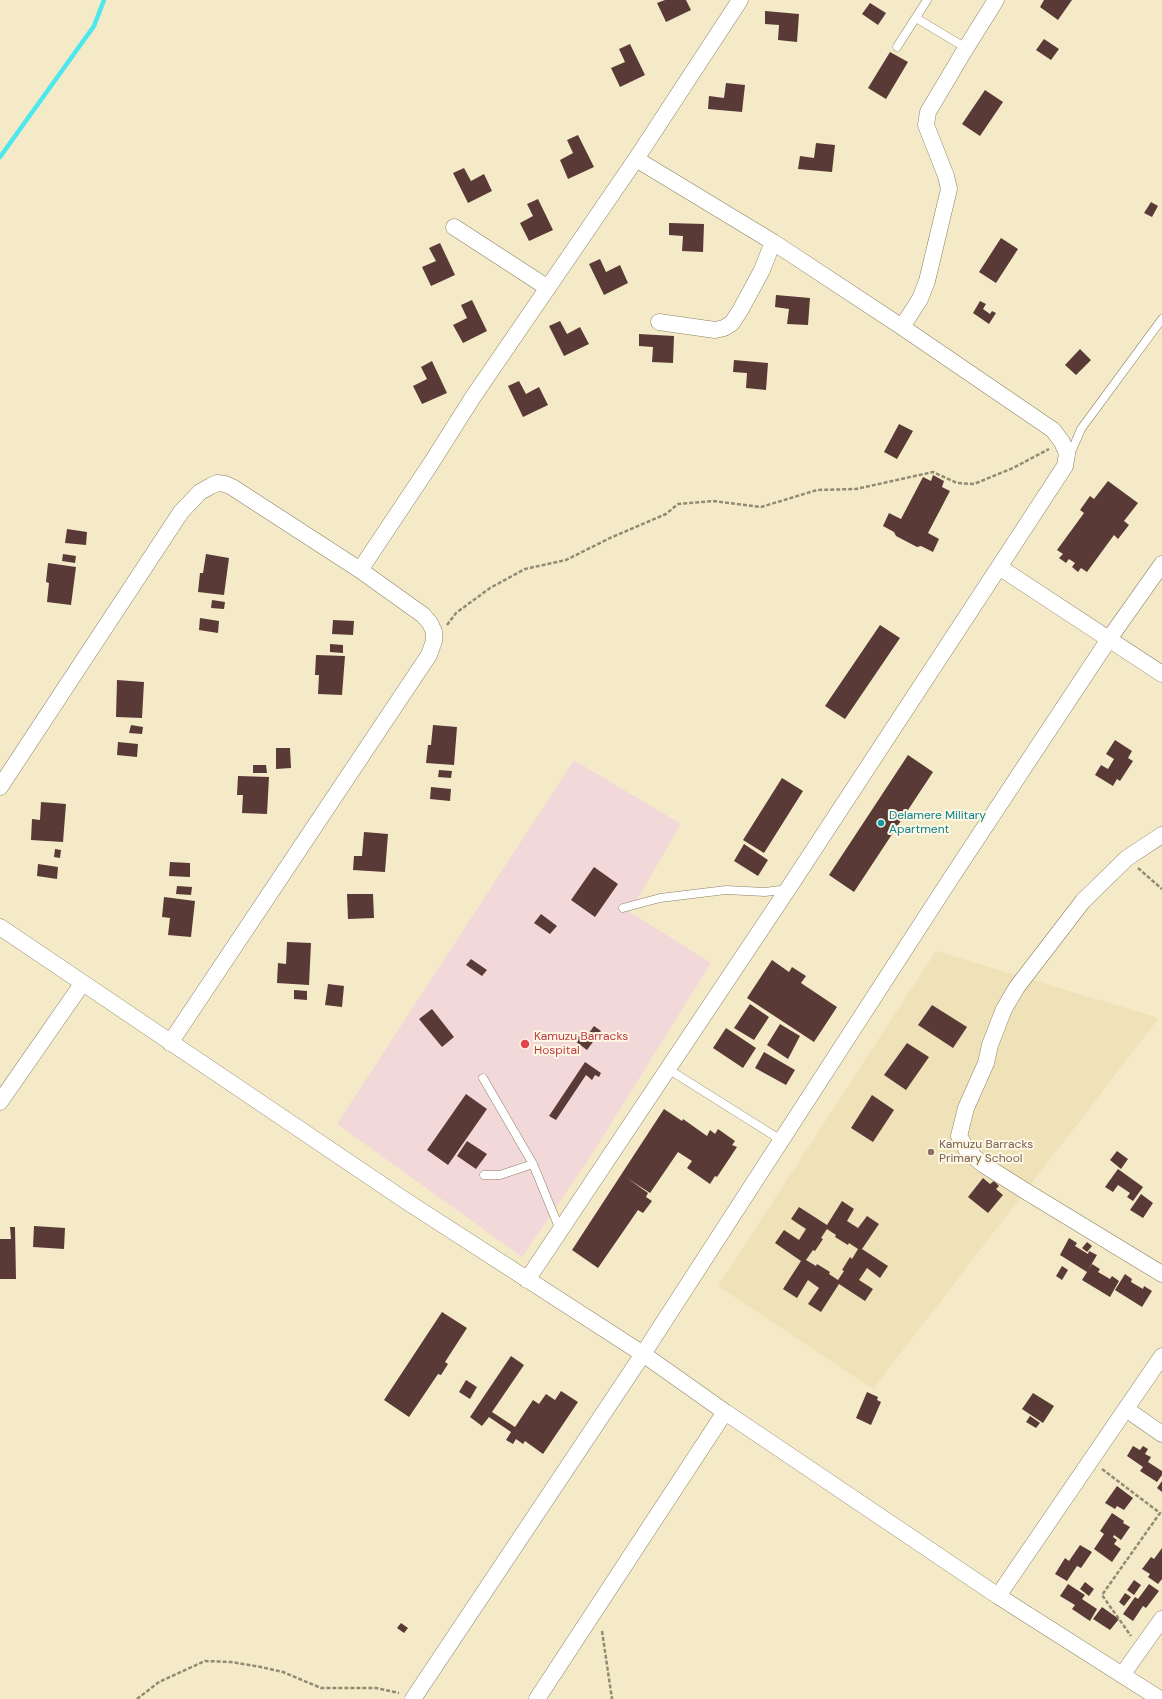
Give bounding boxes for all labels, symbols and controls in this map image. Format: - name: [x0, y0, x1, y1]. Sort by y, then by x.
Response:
- place label: Delamere Military Apartment: [889, 809, 986, 837]
- marker: Delamere Military Apartment: [876, 818, 886, 828]
- place label: Kamuzu Barracks Hospital: [534, 1030, 628, 1058]
- marker: Kamuzu Barracks Hospital: [519, 1038, 531, 1050]
- place label: Kamuzu Barracks Primary School: [939, 1138, 1033, 1166]
- marker: Kamuzu Barracks Primary School: [926, 1147, 936, 1157]

